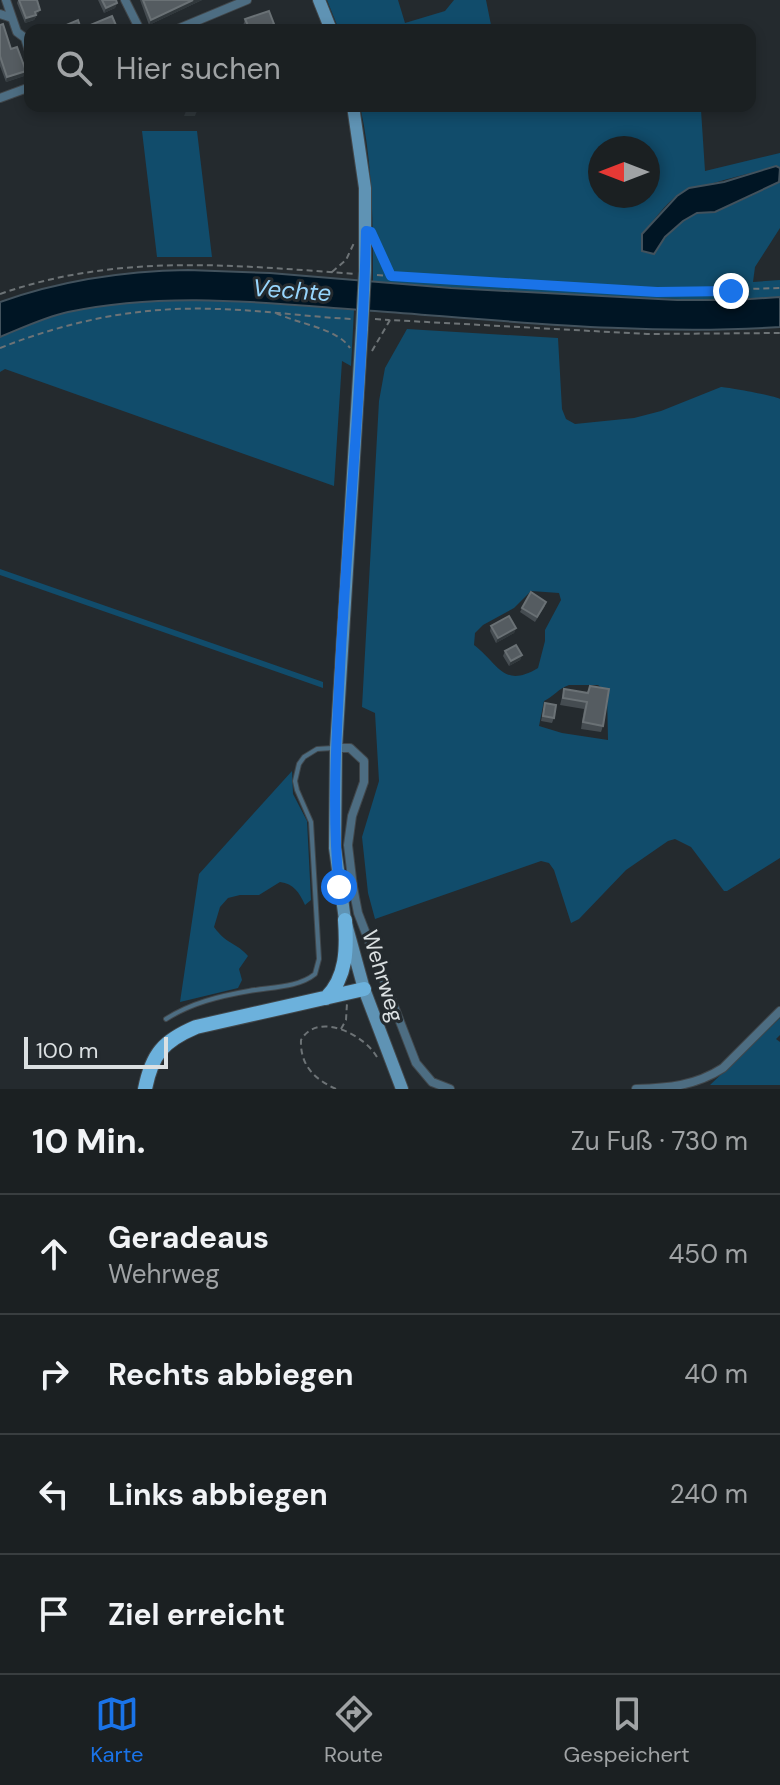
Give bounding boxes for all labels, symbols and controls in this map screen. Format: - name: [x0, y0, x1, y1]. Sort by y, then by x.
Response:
- search box: [24, 24, 756, 112]
- icon: search: [52, 46, 96, 90]
- text: Hier suchen: [116, 49, 281, 88]
- north arrow: [588, 136, 660, 208]
- water label: Vechte: [252, 272, 332, 308]
- route end: [713, 273, 749, 309]
- route start: [321, 869, 357, 905]
- street label: Wehrweg: [355, 927, 411, 1025]
- scale bar: [24, 1033, 168, 1069]
- text: 100 m: [36, 1036, 98, 1065]
- text: 10 Min.: [32, 1119, 145, 1164]
- text: Zu Fuß · 730 m: [571, 1124, 748, 1158]
- text: Geradeaus: [108, 1218, 269, 1257]
- icon: ahead: [32, 1232, 76, 1276]
- text: 450 m: [668, 1237, 748, 1271]
- text: Wehrweg: [108, 1257, 220, 1291]
- icon: right: [32, 1352, 76, 1396]
- text: Rechts abbiegen: [108, 1355, 353, 1394]
- text: 40 m: [684, 1357, 748, 1391]
- icon: left: [32, 1472, 76, 1516]
- text: Links abbiegen: [108, 1475, 328, 1514]
- text: 240 m: [670, 1477, 748, 1511]
- icon: arrive: [32, 1592, 76, 1636]
- text: Ziel erreicht: [108, 1595, 285, 1634]
- tab: Karte: [90, 1692, 144, 1769]
- tab: Route: [324, 1692, 383, 1769]
- tab: Gespeichert: [563, 1692, 690, 1769]

